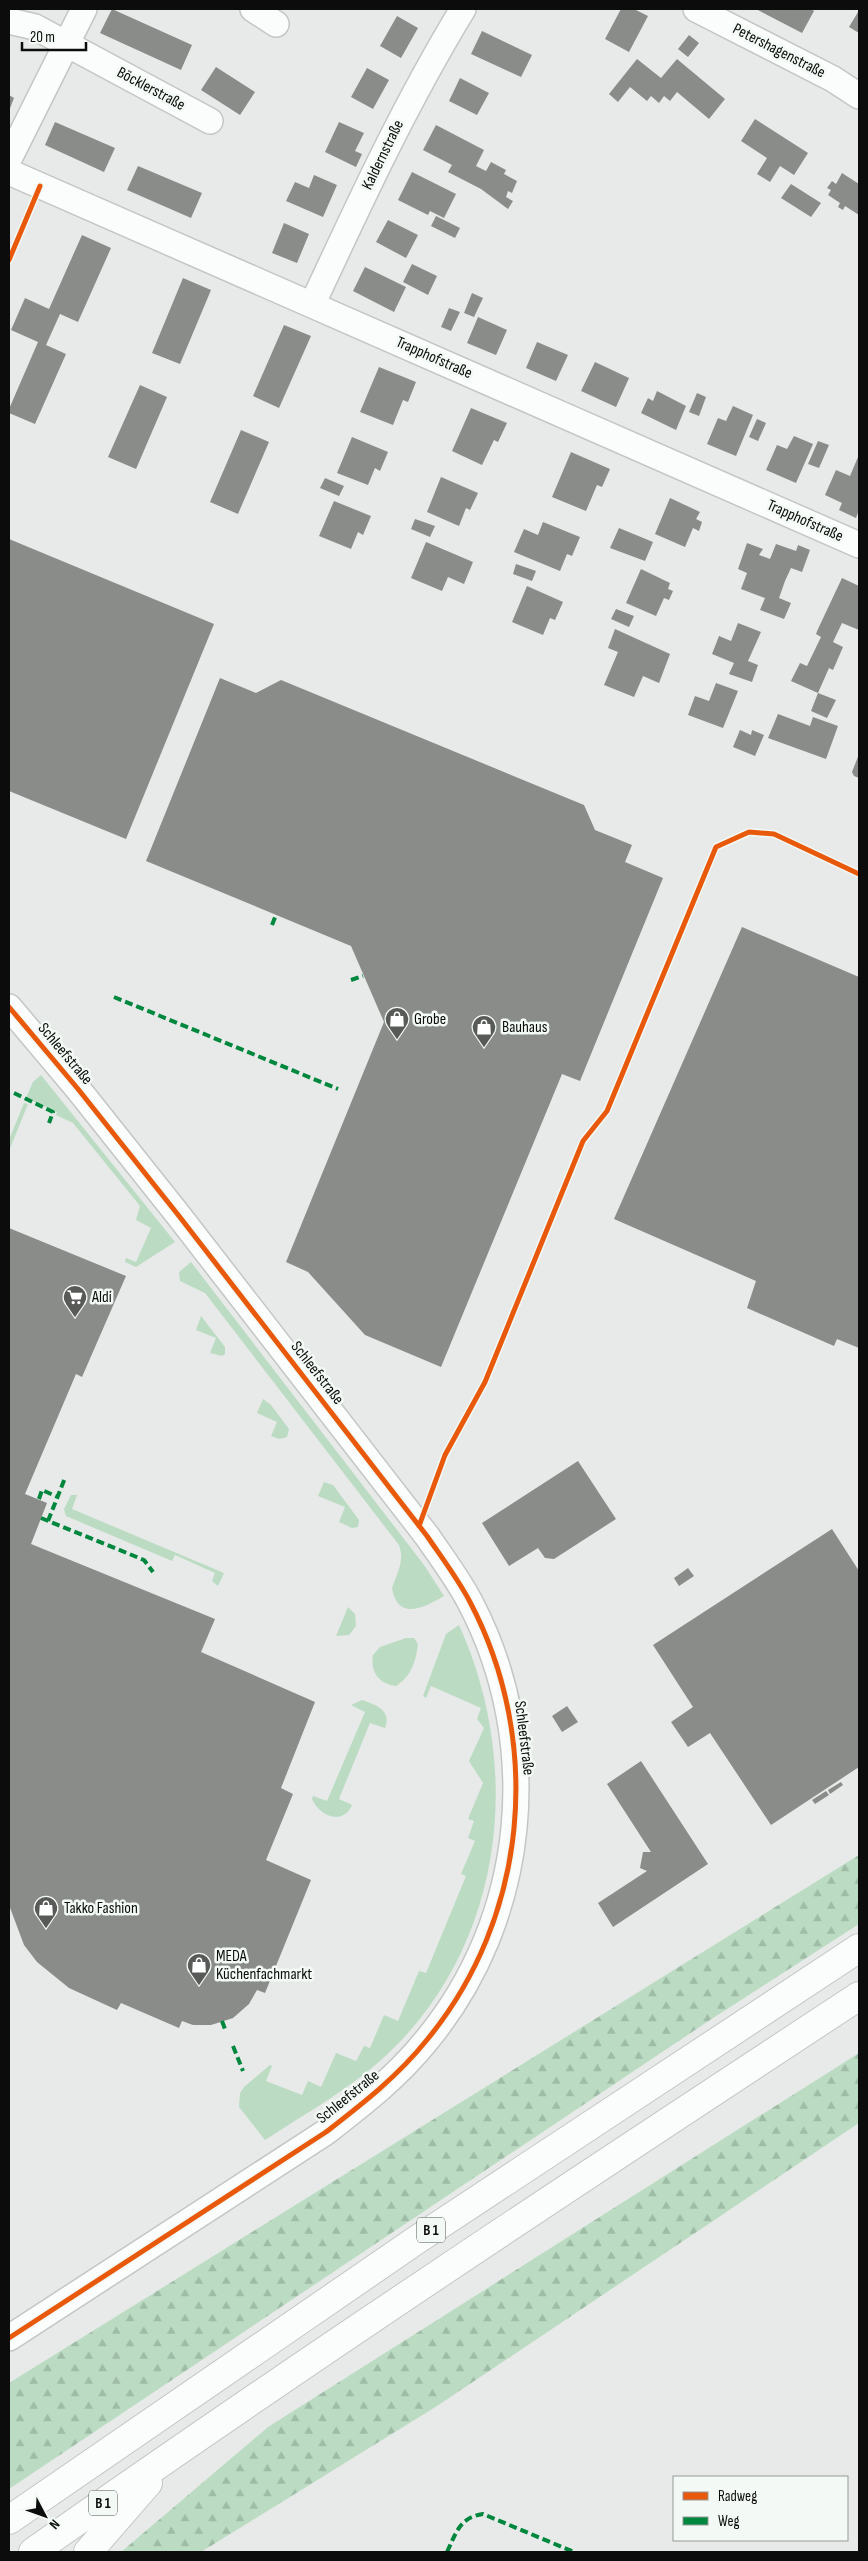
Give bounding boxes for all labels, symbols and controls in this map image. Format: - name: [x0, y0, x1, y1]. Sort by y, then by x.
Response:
- scale bar: [22, 20, 86, 52]
- street label: Petershagenstraße: [730, 20, 828, 82]
- text: 20 m: [30, 28, 55, 47]
- street label: Böcklerstraße: [114, 63, 188, 115]
- street label: Kaldernstraße: [358, 117, 408, 193]
- street label: Trapphofstraße: [393, 333, 475, 383]
- street label: Trapphofstraße: [764, 496, 846, 546]
- shop icon: Grobe: [384, 1006, 410, 1040]
- place label: Grobe: [414, 1010, 446, 1029]
- shop icon: Bauhaus: [471, 1014, 497, 1048]
- place label: Bauhaus: [502, 1018, 548, 1037]
- street label: Schleefstraße: [34, 1019, 96, 1089]
- supermarket icon: Aldi: [62, 1284, 88, 1318]
- place label: Aldi: [91, 1288, 112, 1307]
- street label: Schleefstraße: [286, 1338, 348, 1408]
- street label: Schleefstraße: [510, 1700, 538, 1776]
- shop icon: Takko Fashion: [33, 1895, 59, 1929]
- place label: Takko Fashion: [64, 1899, 138, 1918]
- place label: MEDA Küchenfachmarkt: [216, 1947, 312, 1984]
- shop icon: MEDA Küchenfachmarkt: [186, 1952, 212, 1986]
- street label: Schleefstraße: [313, 2066, 383, 2128]
- road number: B 1: [417, 2218, 445, 2242]
- legend: [673, 2476, 848, 2541]
- text: Radweg: [718, 2487, 757, 2506]
- road number: B 1: [89, 2490, 117, 2516]
- north arrow: [20, 2491, 70, 2541]
- text: Weg: [718, 2512, 740, 2531]
- text: N: [46, 2516, 63, 2533]

